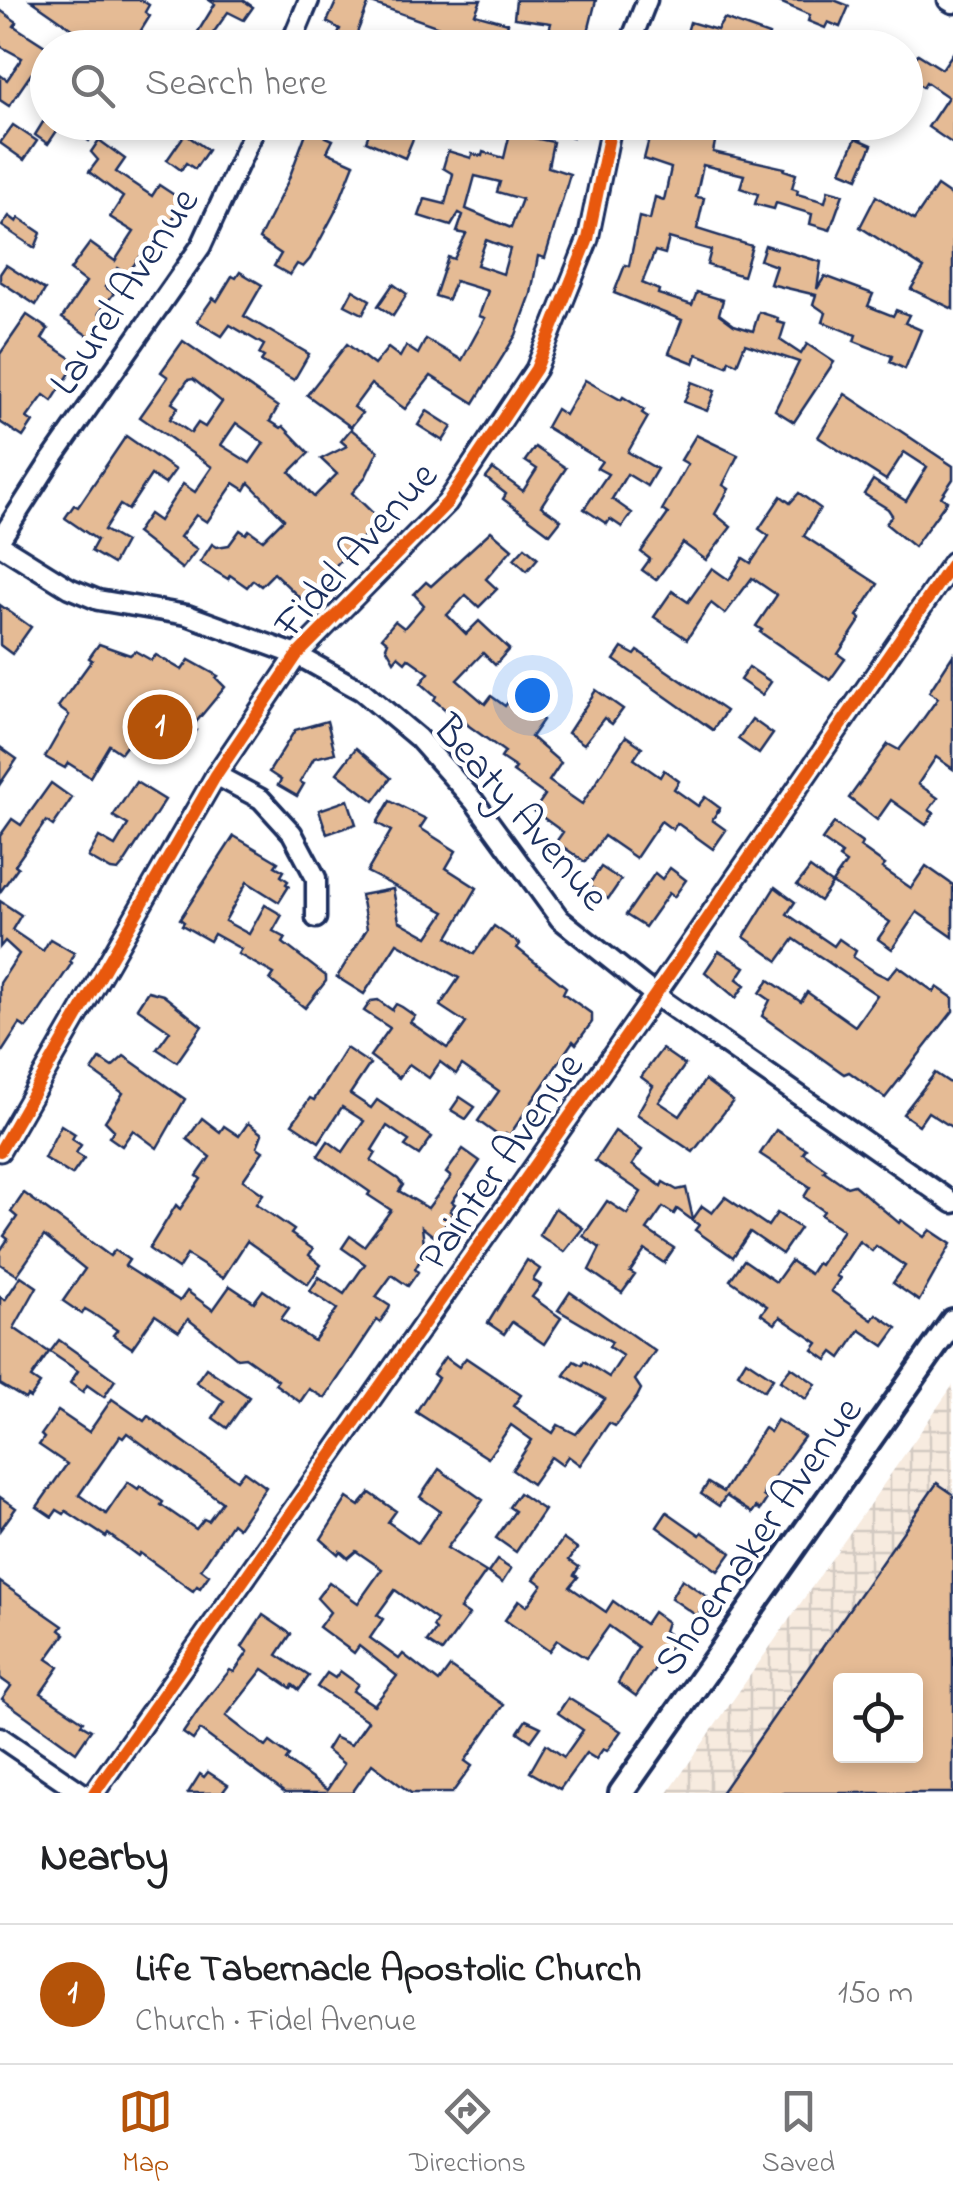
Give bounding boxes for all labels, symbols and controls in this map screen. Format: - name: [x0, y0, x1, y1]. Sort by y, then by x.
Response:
- search box: [30, 30, 923, 140]
- text: Search here: [145, 57, 327, 113]
- icon: search: [65, 58, 120, 113]
- street label: Laurel Avenue: [36, 176, 216, 408]
- street label: Fidel Avenue: [260, 449, 454, 654]
- your location: [507, 670, 558, 721]
- pin: 1: [128, 690, 192, 764]
- street label: Beaty Avenue: [416, 701, 623, 926]
- street label: Painter Avenue: [405, 1041, 601, 1284]
- street label: Shoemaker Avenue: [640, 1385, 879, 1690]
- map controls: [833, 1673, 923, 1763]
- button: locate: [833, 1673, 923, 1763]
- text: Nearby: [40, 1828, 168, 1889]
- text: Life Tabernacle Apostolic Church: [135, 1943, 642, 1999]
- text: 1: [67, 1971, 78, 2018]
- text: 150 m: [838, 1971, 913, 2018]
- text: Church · Fidel Avenue: [135, 1999, 416, 2046]
- tab: Map: [118, 2084, 173, 2185]
- tab: Directions: [409, 2084, 526, 2185]
- tab: Saved: [762, 2084, 835, 2185]

